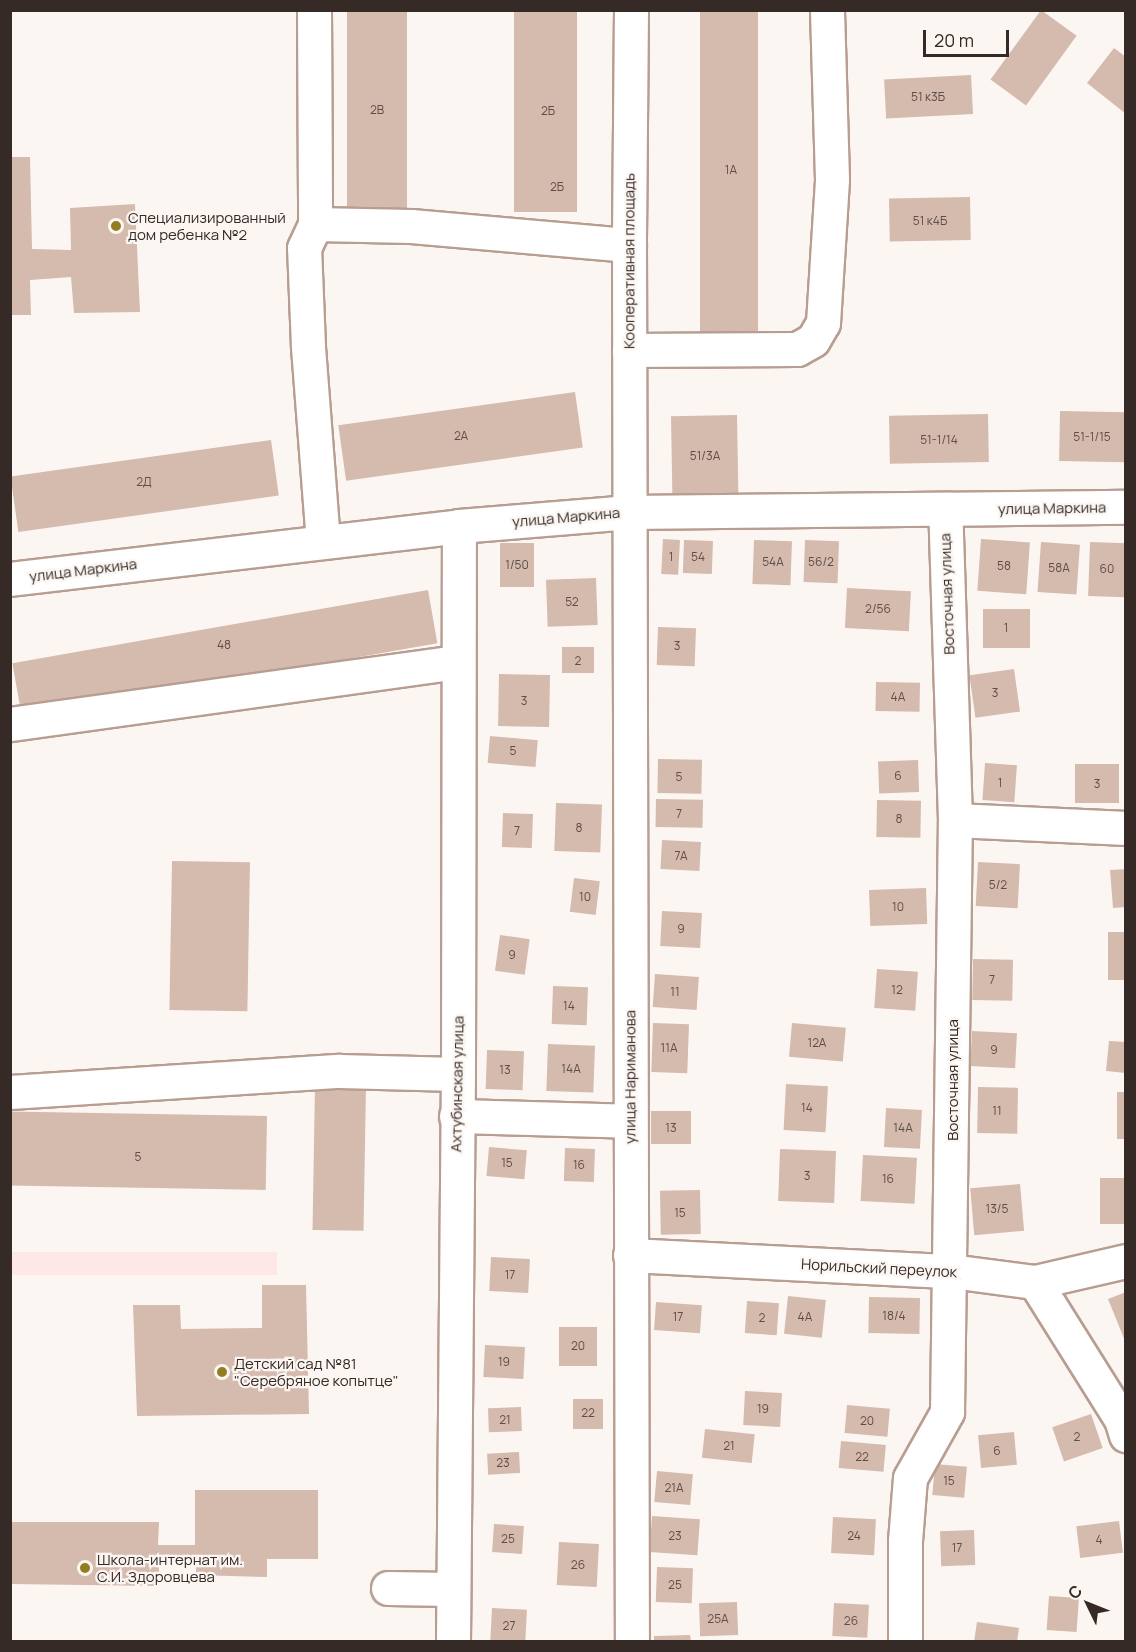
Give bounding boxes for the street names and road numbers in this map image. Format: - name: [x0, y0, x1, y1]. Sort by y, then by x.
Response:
- street label: Кооперативная площадь: [620, 173, 638, 349]
- street label: улица Маркина: [998, 498, 1106, 518]
- street label: улица Маркина: [511, 503, 621, 531]
- street label: Восточная улица: [936, 533, 958, 655]
- street label: улица Маркина: [28, 554, 138, 586]
- street label: улица Нариманова: [621, 1010, 639, 1144]
- street label: Ахтубинская улица: [447, 1016, 467, 1152]
- street label: Восточная улица: [944, 1019, 962, 1141]
- street label: Норильский переулок: [800, 1255, 958, 1281]

